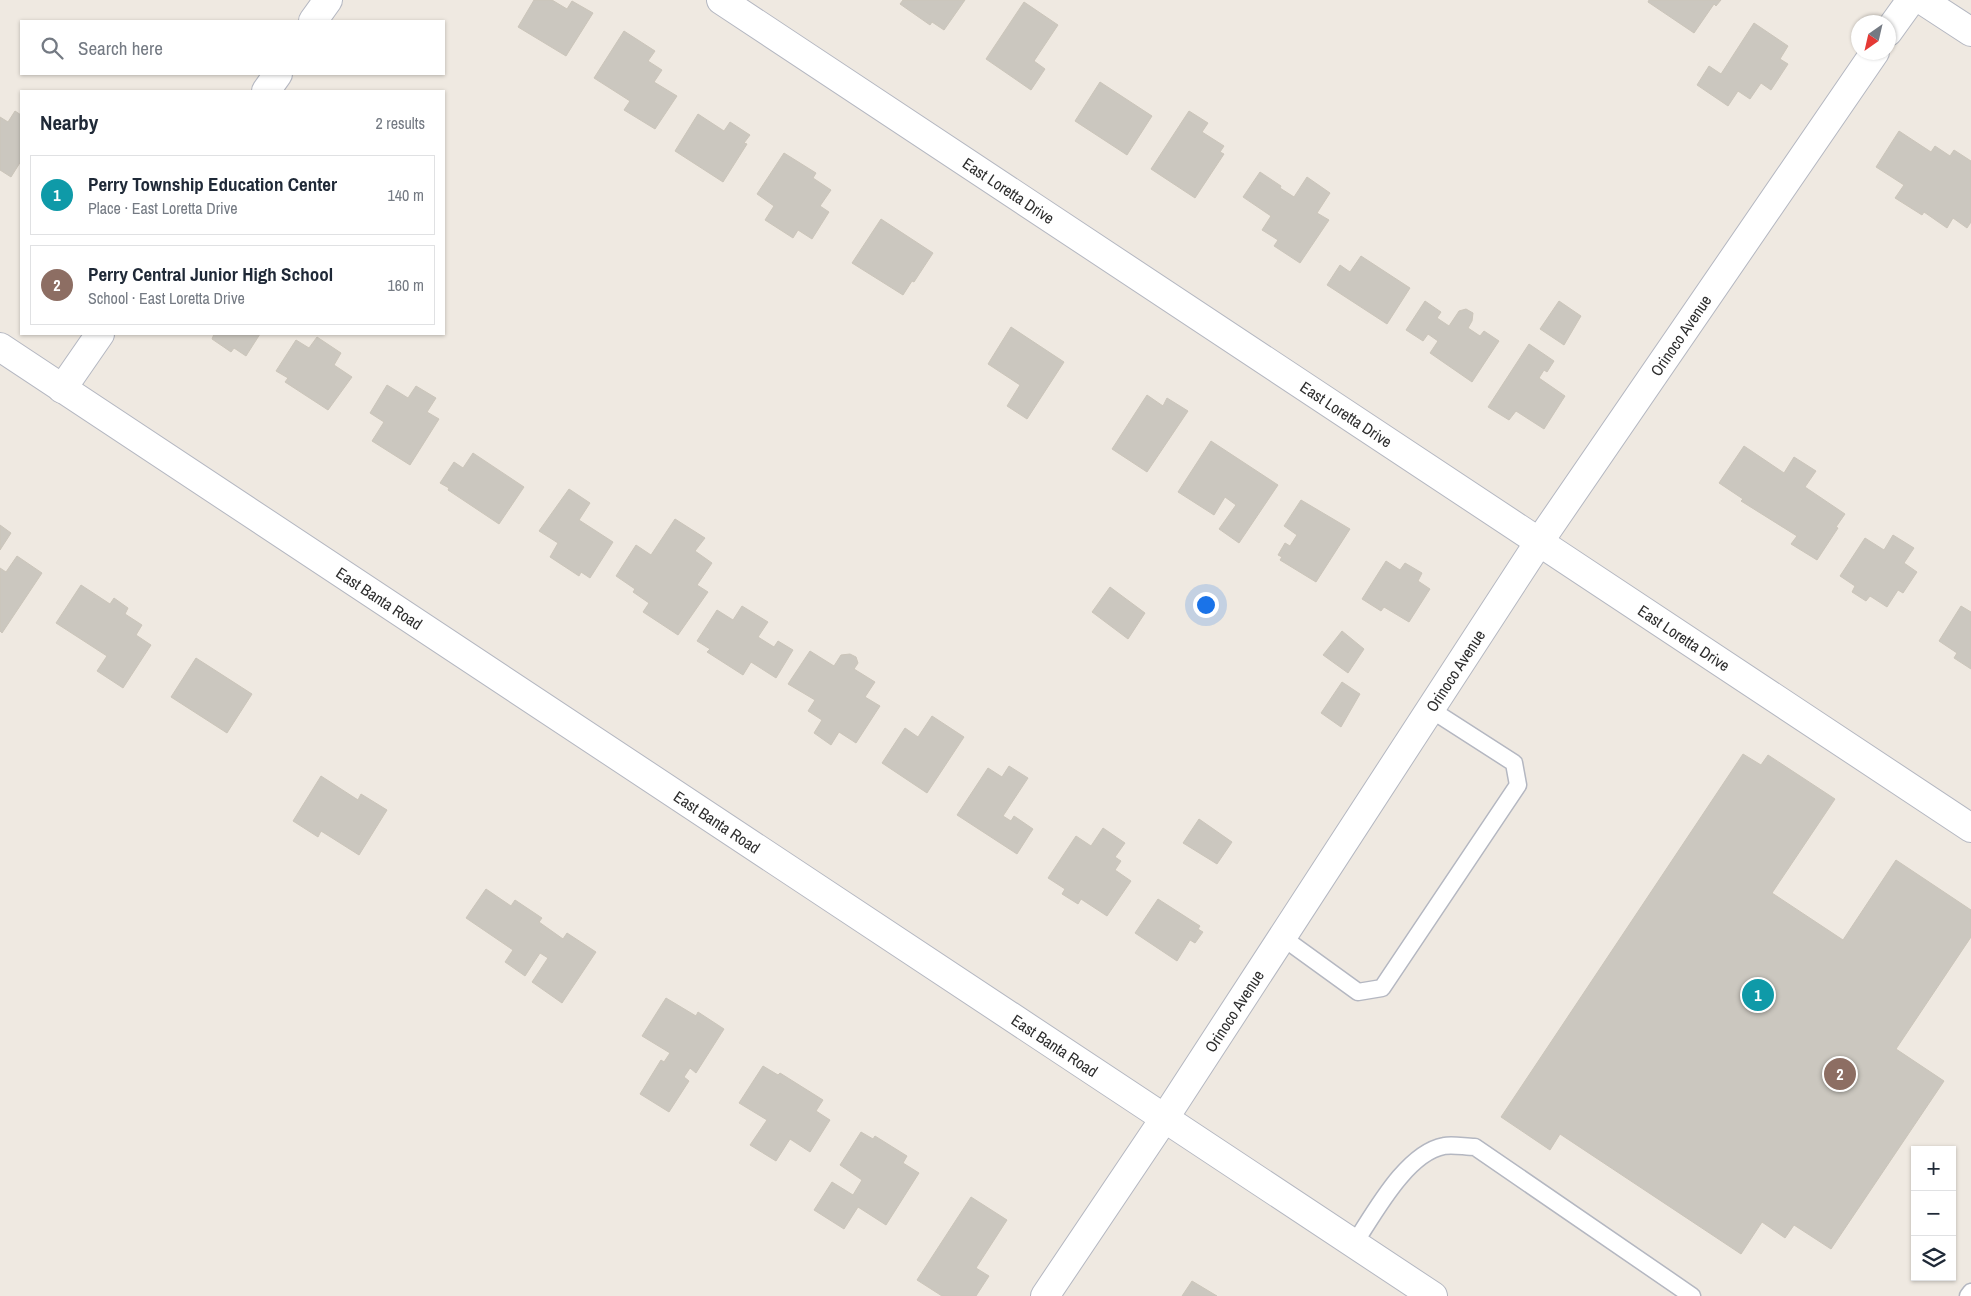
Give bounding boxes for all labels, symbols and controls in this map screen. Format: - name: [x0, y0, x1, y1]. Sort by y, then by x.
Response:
- north arrow: [1851, 15, 1896, 60]
- search box: [20, 20, 445, 75]
- icon: search: [38, 34, 66, 62]
- text: Search here: [78, 35, 163, 61]
- text: Nearby: [40, 108, 98, 137]
- text: 2 results: [375, 112, 425, 134]
- street label: East Loretta Drive: [958, 152, 1059, 229]
- text: Perry Township Education Center: [88, 171, 337, 197]
- text: 1: [53, 184, 61, 206]
- text: 140 m: [388, 184, 424, 206]
- text: Place · East Loretta Drive: [88, 197, 238, 219]
- text: Perry Central Junior High School: [88, 261, 333, 287]
- text: 2: [53, 274, 61, 296]
- text: 160 m: [388, 274, 424, 296]
- text: School · East Loretta Drive: [88, 287, 245, 309]
- street label: Orinoco Avenue: [1645, 290, 1716, 380]
- street label: East Loretta Drive: [1296, 376, 1396, 453]
- street label: East Banta Road: [332, 562, 427, 635]
- your location: [1193, 592, 1219, 618]
- street label: East Loretta Drive: [1634, 599, 1734, 676]
- street label: Orinoco Avenue: [1421, 625, 1490, 716]
- street label: East Banta Road: [670, 785, 764, 858]
- street label: Orinoco Avenue: [1199, 966, 1269, 1056]
- pin: 1: [1742, 976, 1774, 1014]
- street label: East Banta Road: [1007, 1009, 1102, 1082]
- pin: 2: [1824, 1055, 1856, 1093]
- map controls: [1911, 1146, 1956, 1281]
- button: +: [1911, 1146, 1956, 1191]
- button: −: [1911, 1191, 1956, 1236]
- button: layers: [1911, 1236, 1956, 1281]

